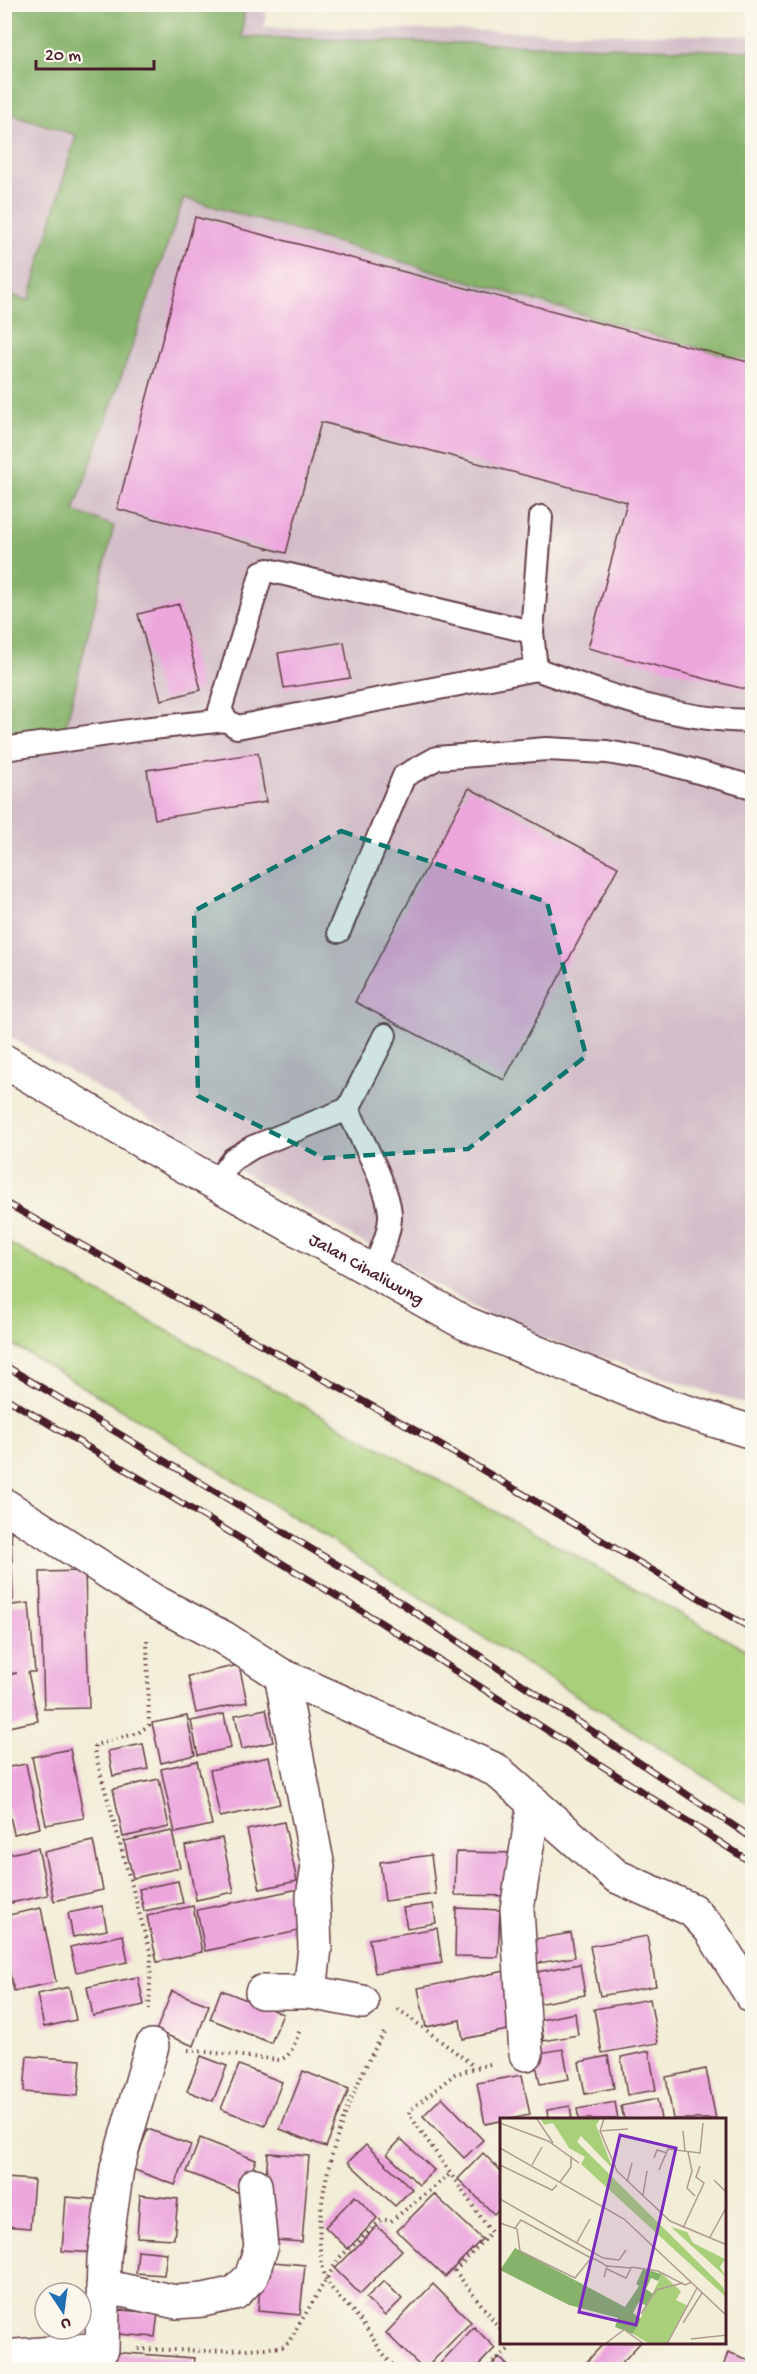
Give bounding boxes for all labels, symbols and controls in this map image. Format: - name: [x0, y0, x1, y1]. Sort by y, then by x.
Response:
- scale bar: [36, 33, 154, 71]
- text: 20 m: [45, 46, 81, 67]
- street label: Jalan Cihaliwung: [305, 1230, 427, 1311]
- inset map: [500, 2118, 727, 2344]
- north arrow: [33, 2281, 93, 2341]
- text: U: [58, 2312, 72, 2333]

